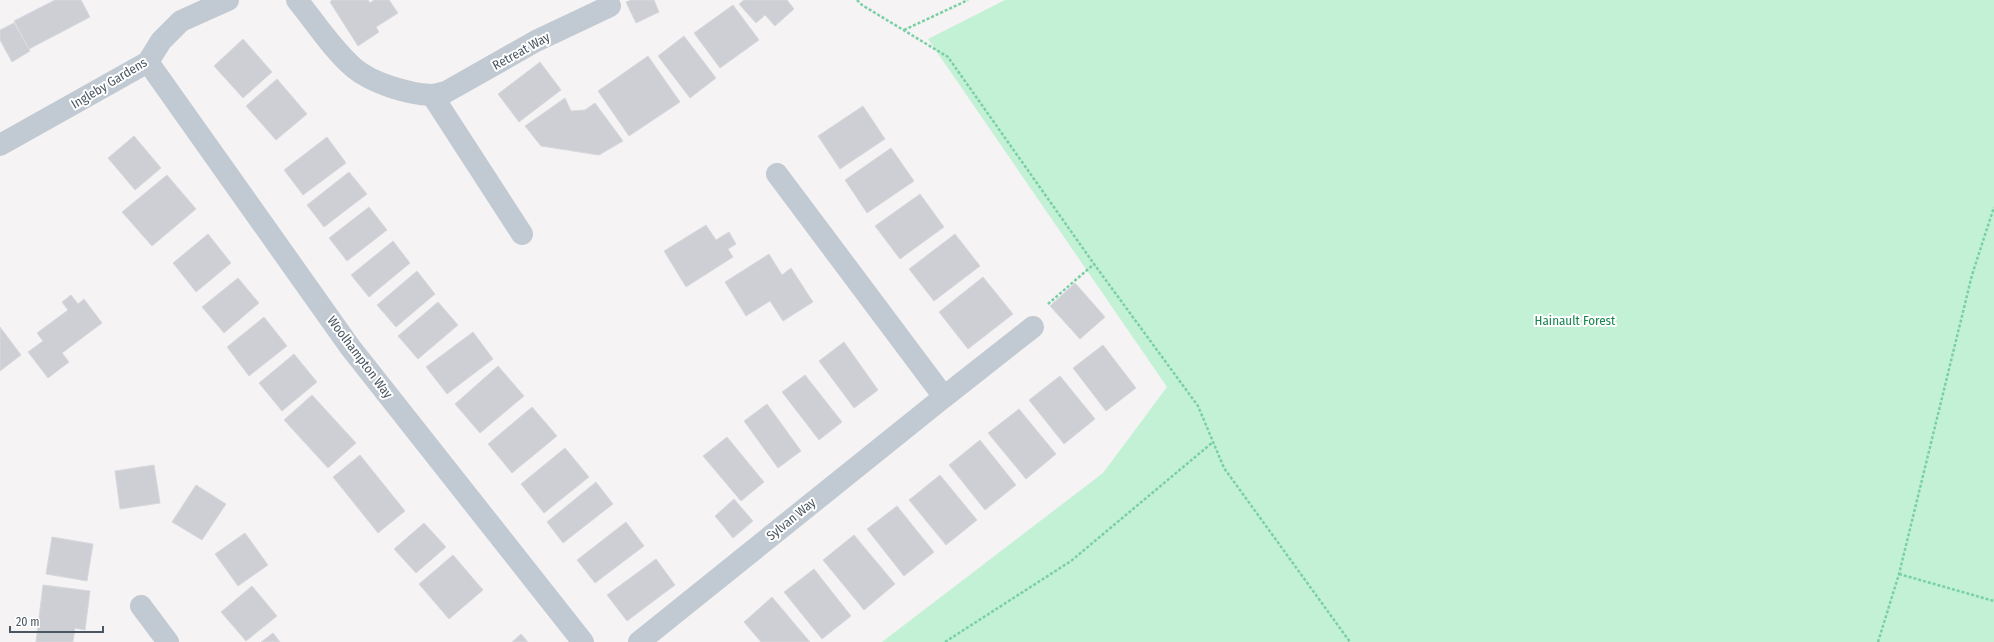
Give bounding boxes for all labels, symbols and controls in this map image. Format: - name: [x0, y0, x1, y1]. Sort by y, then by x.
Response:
- street label: Retreat Way: [490, 29, 552, 73]
- street label: Ingleby Gardens: [68, 54, 150, 111]
- street label: Woolhampton Way: [324, 313, 396, 401]
- park label: Hainault Forest: [1535, 313, 1616, 328]
- street label: Sylvan Way: [764, 495, 819, 543]
- scale bar: [10, 608, 103, 634]
- text: 20 m: [16, 615, 40, 629]

